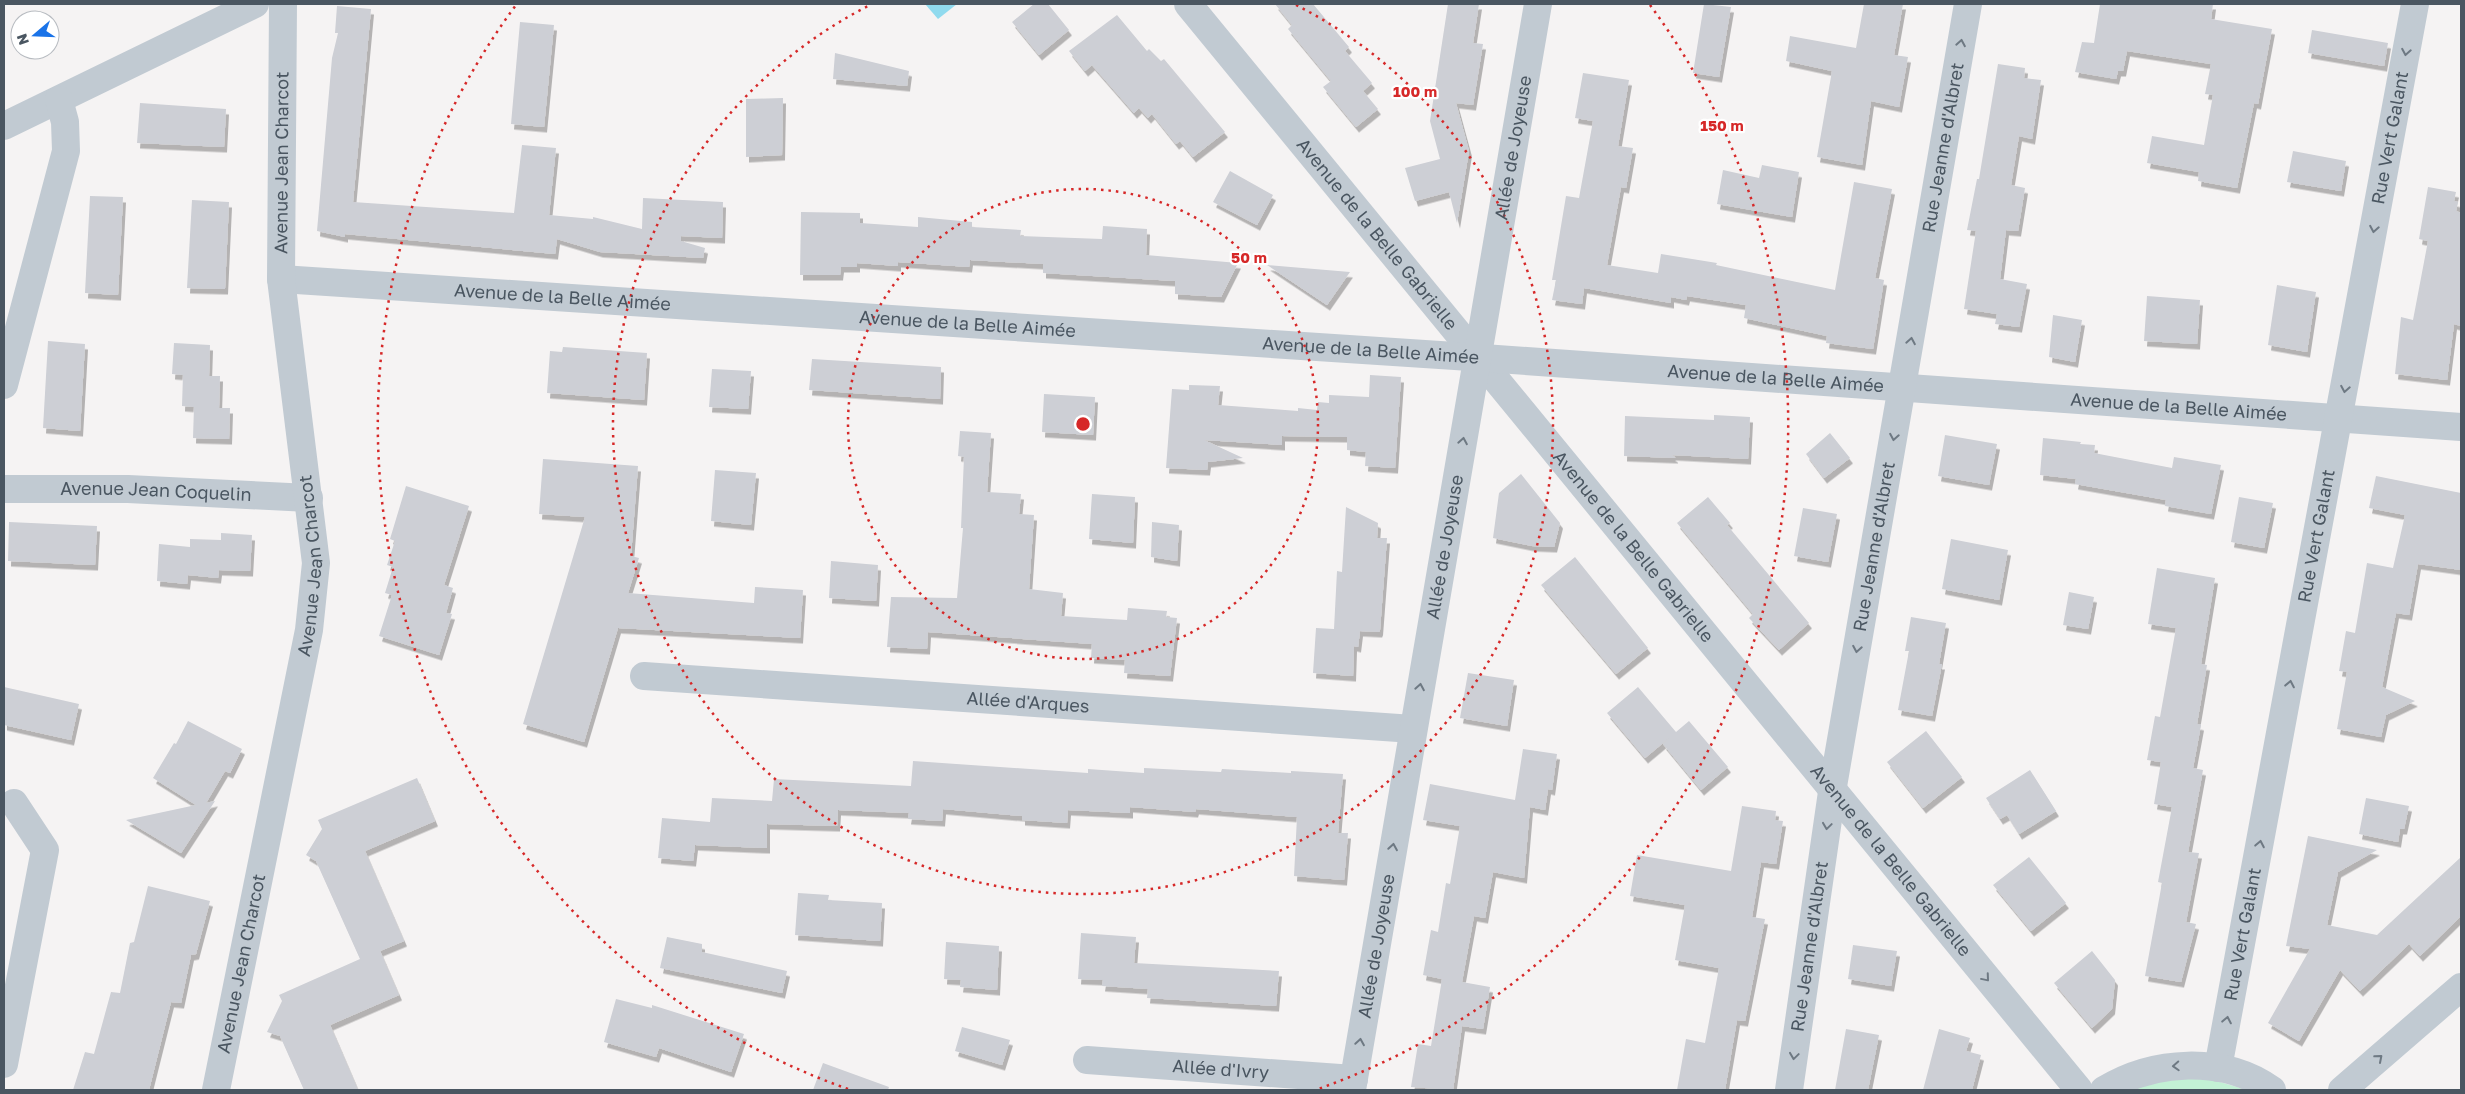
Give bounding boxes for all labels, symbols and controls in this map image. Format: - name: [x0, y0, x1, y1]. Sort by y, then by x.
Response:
- north arrow: [10, 10, 60, 60]
- text: N: [12, 32, 32, 47]
- one-way arrow: [1956, 38, 1966, 47]
- one-way arrow: [2402, 47, 2412, 56]
- street label: Rue Jeanne d'Albret: [1917, 61, 1968, 234]
- street label: Rue Vert Galant: [2366, 69, 2412, 206]
- street label: Avenue Jean Charcot: [269, 72, 293, 254]
- street label: Allée de Joyeuse: [1489, 74, 1536, 221]
- text: 100 m: [1393, 82, 1437, 100]
- text: 150 m: [1700, 116, 1744, 134]
- street label: Avenue de la Belle Gabrielle: [1293, 133, 1463, 334]
- one-way arrow: [2369, 224, 2380, 233]
- text: 50 m: [1231, 248, 1267, 266]
- street label: Avenue de la Belle Aimée: [453, 278, 672, 315]
- street label: Avenue de la Belle Aimée: [859, 305, 1077, 341]
- street label: Avenue de la Belle Aimée: [1262, 331, 1480, 368]
- one-way arrow: [1905, 337, 1915, 345]
- street label: Avenue de la Belle Aimée: [1667, 359, 1885, 396]
- one-way arrow: [2340, 384, 2350, 393]
- street label: Avenue de la Belle Aimée: [2070, 387, 2288, 425]
- centre of rings: [1074, 415, 1092, 433]
- one-way arrow: [1890, 433, 1900, 441]
- one-way arrow: [1457, 436, 1467, 445]
- street label: Avenue de la Belle Gabrielle: [1549, 446, 1719, 646]
- street label: Rue Jeanne d'Albret: [1848, 460, 1899, 633]
- street label: Rue Vert Galant: [2292, 467, 2339, 604]
- street label: Allée de Joyeuse: [1421, 473, 1467, 621]
- street label: Avenue Jean Charcot: [292, 474, 326, 658]
- street label: Avenue Jean Coquelin: [60, 477, 252, 505]
- one-way arrow: [1853, 644, 1863, 653]
- one-way arrow: [2284, 679, 2294, 688]
- one-way arrow: [1415, 683, 1425, 692]
- street label: Allée d'Arques: [966, 686, 1090, 717]
- street label: Avenue de la Belle Gabrielle: [1806, 760, 1977, 960]
- one-way arrow: [1823, 822, 1833, 831]
- one-way arrow: [2254, 839, 2265, 848]
- one-way arrow: [1387, 843, 1398, 851]
- street label: Rue Jeanne d'Albret: [1786, 860, 1832, 1033]
- street label: Rue Vert Galant: [2219, 866, 2265, 1003]
- street label: Avenue Jean Charcot: [212, 872, 269, 1055]
- street label: Allée de Joyeuse: [1352, 872, 1399, 1020]
- one-way arrow: [1981, 972, 1989, 981]
- one-way arrow: [2221, 1016, 2232, 1025]
- one-way arrow: [1355, 1038, 1365, 1047]
- one-way arrow: [1789, 1052, 1799, 1061]
- street label: Allée d'Ivry: [1172, 1054, 1270, 1083]
- one-way arrow: [2373, 1056, 2382, 1064]
- one-way arrow: [2172, 1061, 2180, 1072]

